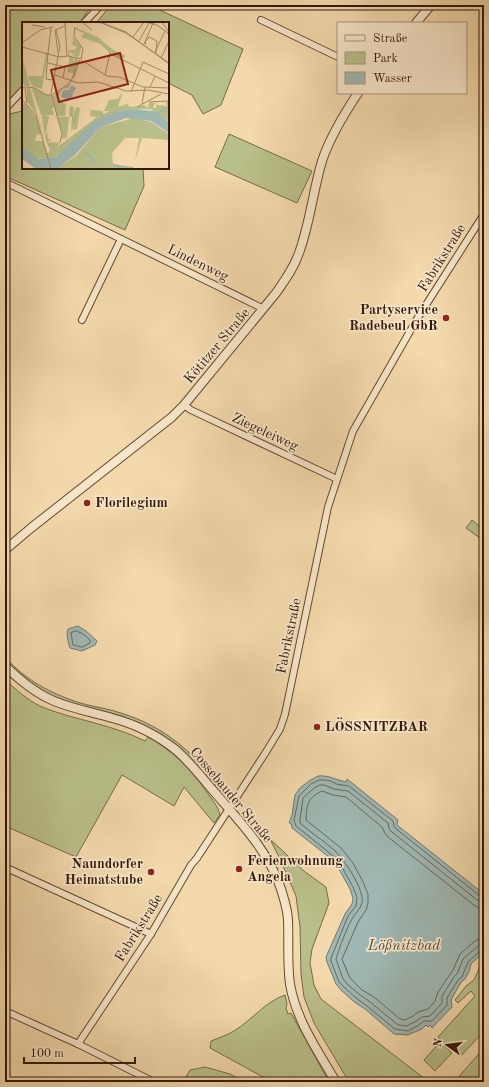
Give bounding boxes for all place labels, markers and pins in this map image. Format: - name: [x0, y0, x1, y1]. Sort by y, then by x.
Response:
- place label: Partyservice Radebeul GbR: [349, 303, 438, 333]
- marker: Partyservice Radebeul GbR: [441, 313, 451, 323]
- place label: Florilegium: [95, 496, 168, 510]
- marker: Florilegium: [82, 498, 92, 508]
- place label: LÖSSNITZBAR: [325, 717, 428, 734]
- marker: LÖSSNITZBAR: [312, 722, 322, 732]
- place label: Ferienwohnung Angela: [247, 854, 343, 884]
- place label: Naundorfer Heimatstube: [64, 857, 143, 887]
- marker: Ferienwohnung Angela: [234, 864, 244, 874]
- marker: Naundorfer Heimatstube: [146, 867, 156, 877]

